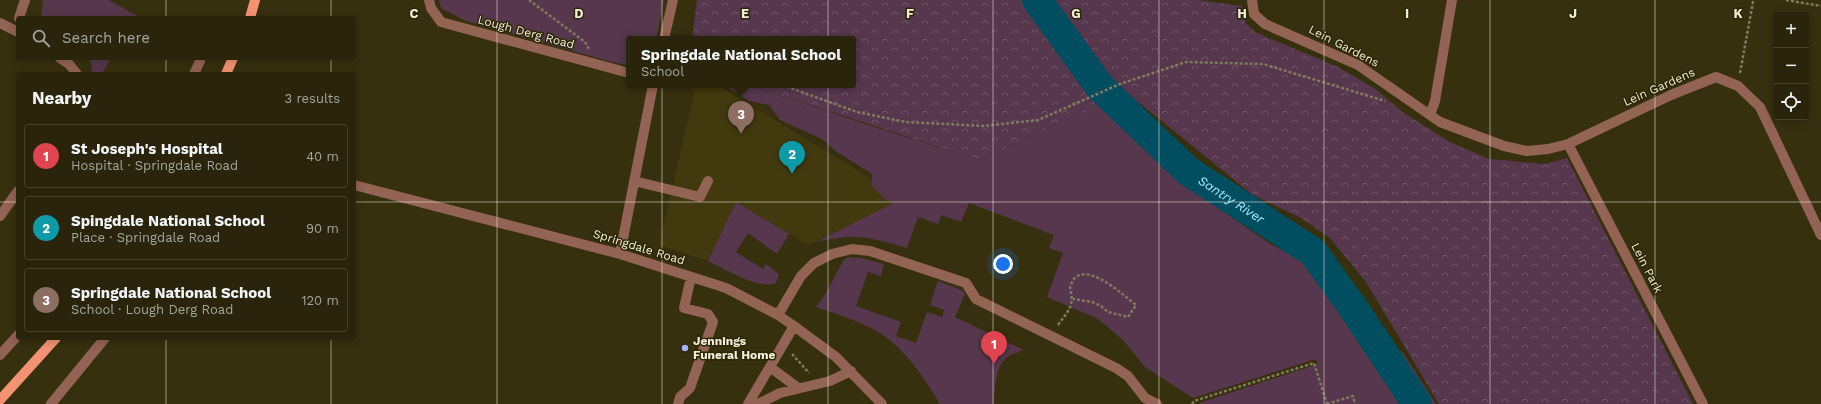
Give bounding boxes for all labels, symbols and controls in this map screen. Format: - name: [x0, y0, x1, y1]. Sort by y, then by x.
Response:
- text: C: [410, 6, 419, 21]
- text: D: [574, 6, 584, 21]
- text: E: [741, 6, 749, 21]
- text: F: [906, 6, 914, 21]
- text: G: [1071, 6, 1081, 21]
- text: H: [1237, 6, 1247, 21]
- text: I: [1405, 6, 1409, 21]
- text: J: [1569, 6, 1577, 21]
- text: K: [1733, 6, 1743, 21]
- street label: Lough Derg Road: [476, 12, 576, 52]
- map controls: [1773, 12, 1809, 120]
- button: +: [1773, 12, 1809, 48]
- search box: [16, 16, 356, 60]
- street label: Lein Gardens: [1307, 22, 1381, 70]
- icon: search: [30, 27, 52, 49]
- text: Search here: [62, 29, 150, 47]
- popup: [626, 36, 856, 88]
- text: Springdale National School: [641, 46, 841, 64]
- button: −: [1773, 48, 1809, 84]
- text: School: [641, 64, 684, 79]
- street label: Lein Gardens: [1621, 65, 1697, 109]
- button: locate: [1773, 84, 1809, 120]
- text: Nearby: [32, 88, 91, 108]
- text: 3 results: [285, 91, 340, 106]
- pin: 3: [728, 101, 754, 134]
- text: St Joseph's Hospital: [71, 140, 223, 158]
- pin: 2: [779, 141, 805, 174]
- text: 1: [43, 149, 49, 164]
- text: 40 m: [306, 149, 339, 164]
- text: Hospital · Springdale Road: [71, 158, 238, 173]
- water label: Santry River: [1195, 173, 1268, 227]
- text: Spingdale National School: [71, 212, 265, 230]
- text: 2: [42, 221, 50, 236]
- text: 90 m: [306, 221, 339, 236]
- street label: Springdale Road: [591, 226, 687, 268]
- text: Place · Springdale Road: [71, 230, 220, 245]
- street label: Lein Park: [1628, 241, 1666, 296]
- your location: [993, 254, 1013, 274]
- text: Springdale National School: [71, 284, 271, 302]
- text: 3: [42, 293, 50, 308]
- text: 120 m: [301, 293, 339, 308]
- text: School · Lough Derg Road: [71, 302, 233, 317]
- pin: 1: [981, 331, 1007, 364]
- place label: Jennings Funeral Home: [693, 334, 776, 362]
- marker: Jennings Funeral Home: [680, 343, 690, 353]

